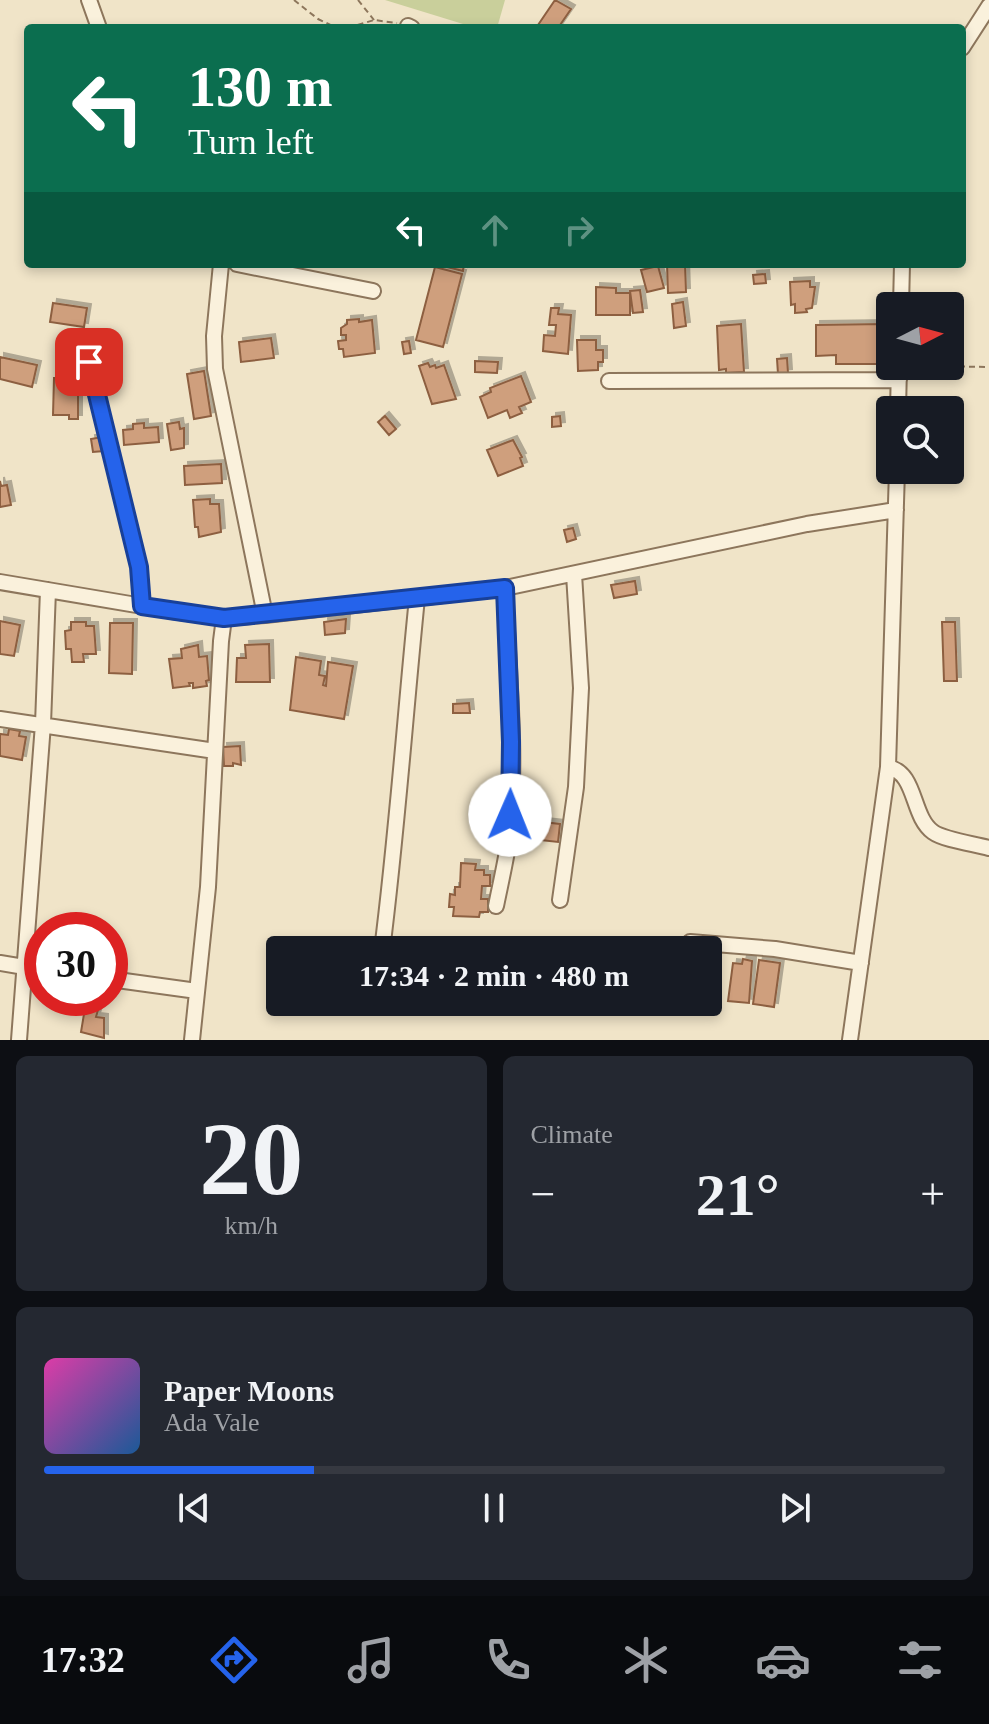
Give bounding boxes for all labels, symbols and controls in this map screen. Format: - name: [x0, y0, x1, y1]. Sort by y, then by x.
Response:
- icon: left: [56, 56, 160, 160]
- text: 130 m: [188, 56, 333, 118]
- text: Turn left: [188, 122, 314, 162]
- icon: left: [389, 208, 433, 252]
- icon: ahead: [473, 208, 517, 252]
- icon: right: [557, 208, 601, 252]
- north arrow: [876, 292, 964, 380]
- map controls: [876, 292, 964, 484]
- pin: [55, 328, 123, 396]
- icon: arrive: [67, 340, 111, 384]
- button: search: [876, 396, 964, 484]
- position arrow: [468, 773, 552, 857]
- speed limit sign: 30: [24, 912, 128, 1016]
- text: 17:34 · 2 min · 480 m: [359, 959, 629, 992]
- text: 20: [199, 1101, 303, 1216]
- text: Climate: [531, 1120, 613, 1149]
- text: 21°: [696, 1162, 780, 1228]
- text: −: [531, 1170, 555, 1219]
- text: +: [920, 1170, 945, 1219]
- text: km/h: [225, 1211, 278, 1240]
- text: Paper Moons: [164, 1374, 334, 1407]
- text: Ada Vale: [164, 1408, 260, 1437]
- icon: previous: [172, 1486, 216, 1530]
- icon: pause: [472, 1486, 516, 1530]
- icon: next: [773, 1486, 817, 1530]
- icon: directions: [206, 1632, 262, 1688]
- icon: music: [343, 1632, 399, 1688]
- icon: phone: [480, 1632, 536, 1688]
- icon: climate: [618, 1632, 674, 1688]
- icon: car: [755, 1632, 811, 1688]
- icon: filters: [892, 1632, 948, 1688]
- text: 17:32: [41, 1640, 125, 1680]

